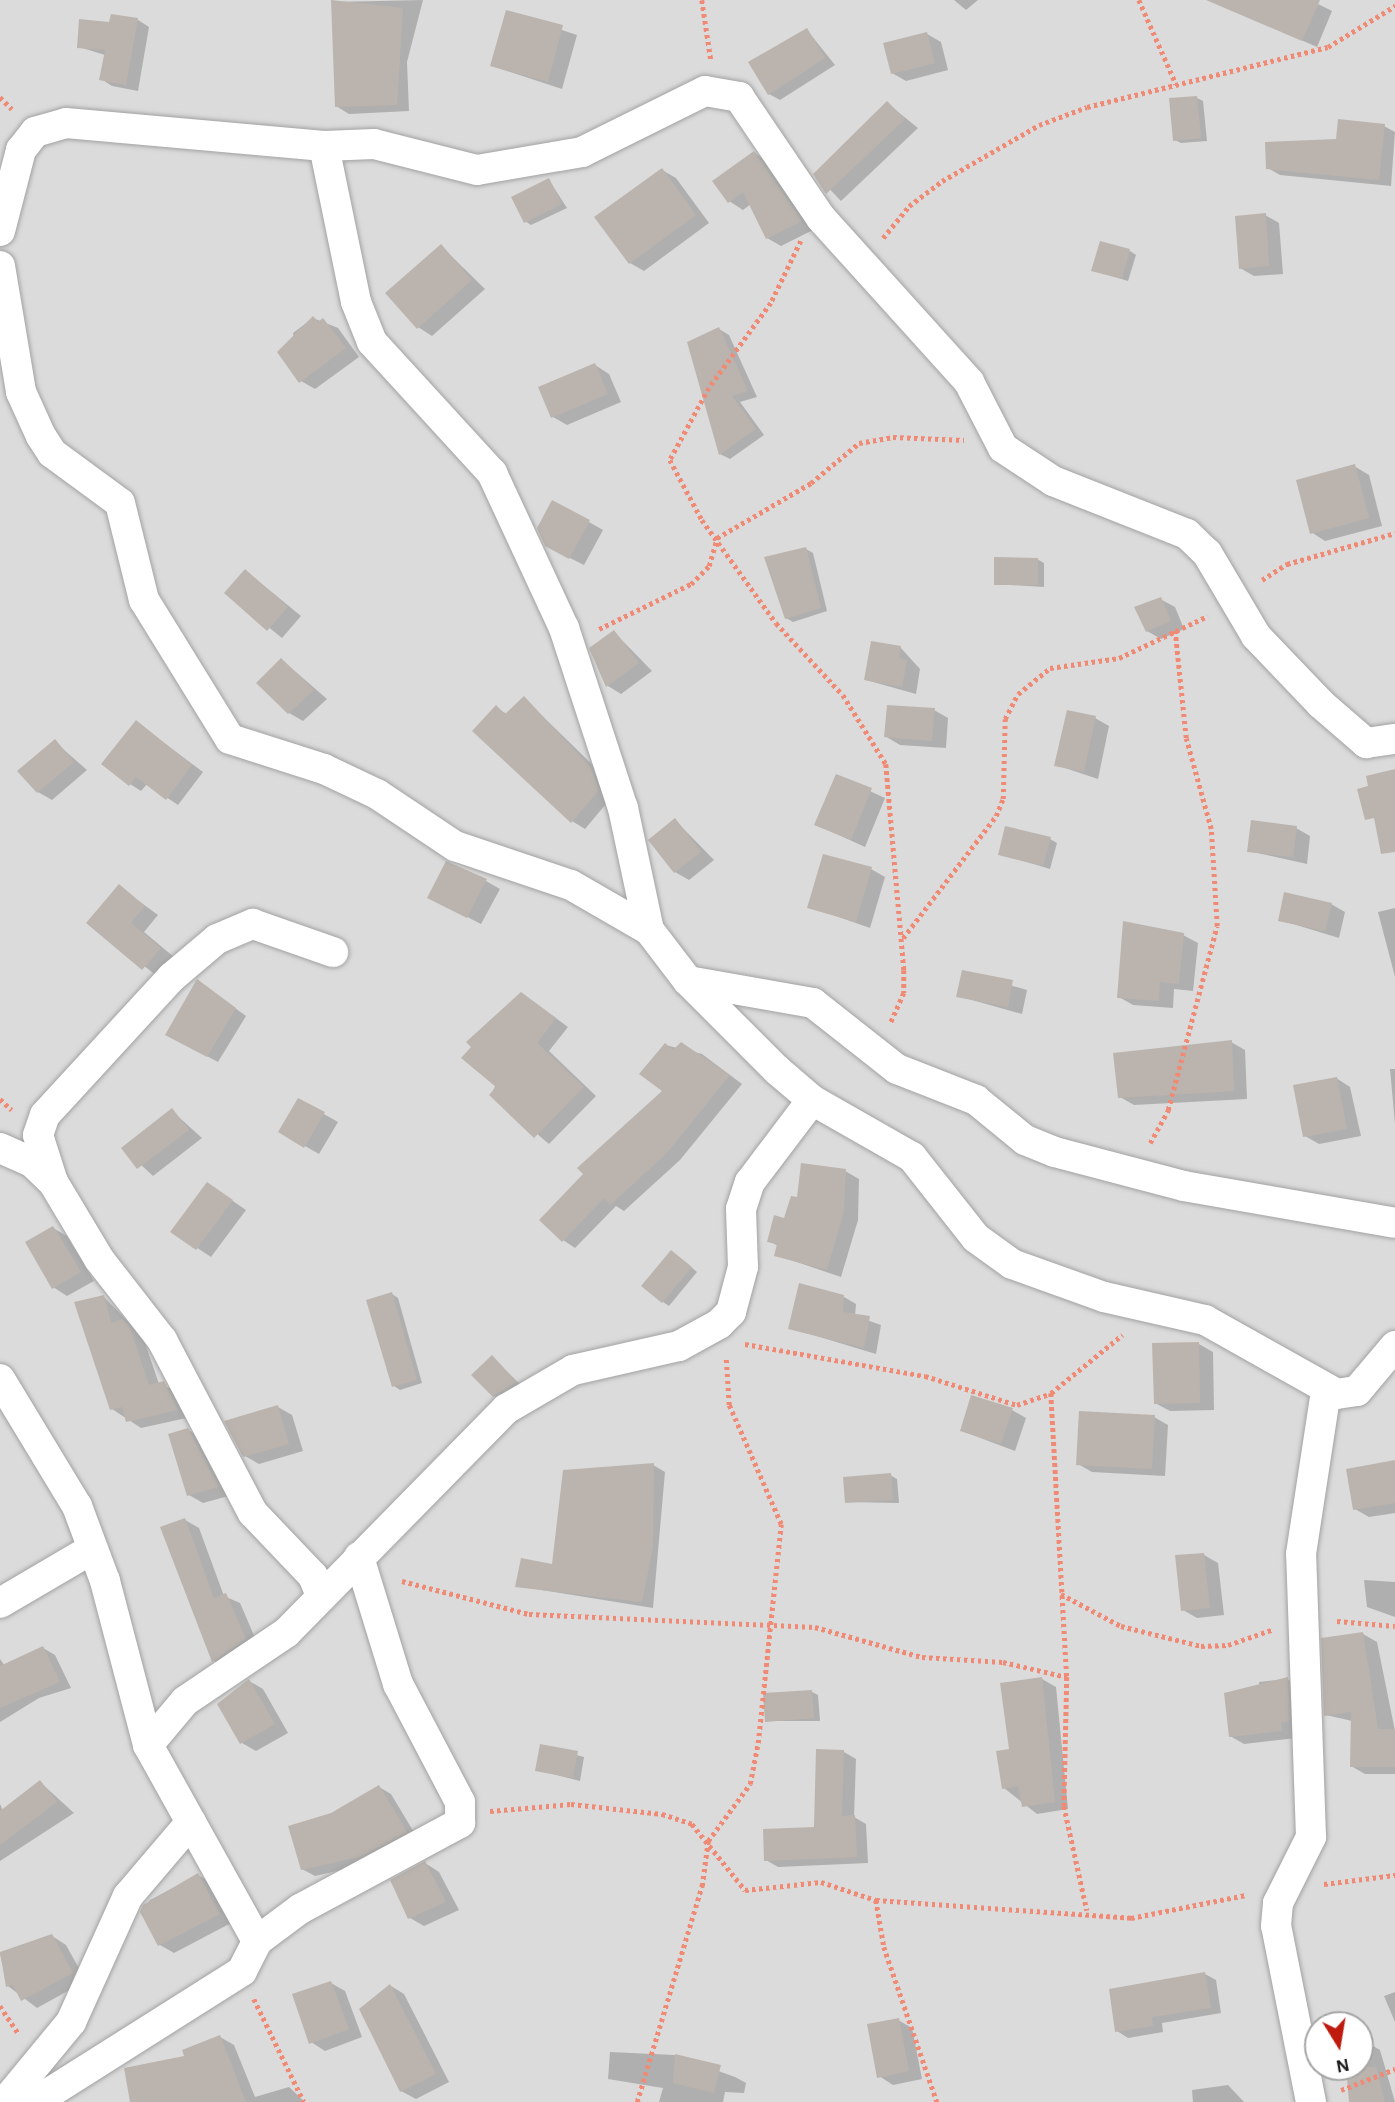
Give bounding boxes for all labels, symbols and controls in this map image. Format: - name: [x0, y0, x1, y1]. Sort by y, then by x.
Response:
- north arrow: [1304, 2011, 1374, 2081]
- text: N: [1334, 2055, 1351, 2076]

